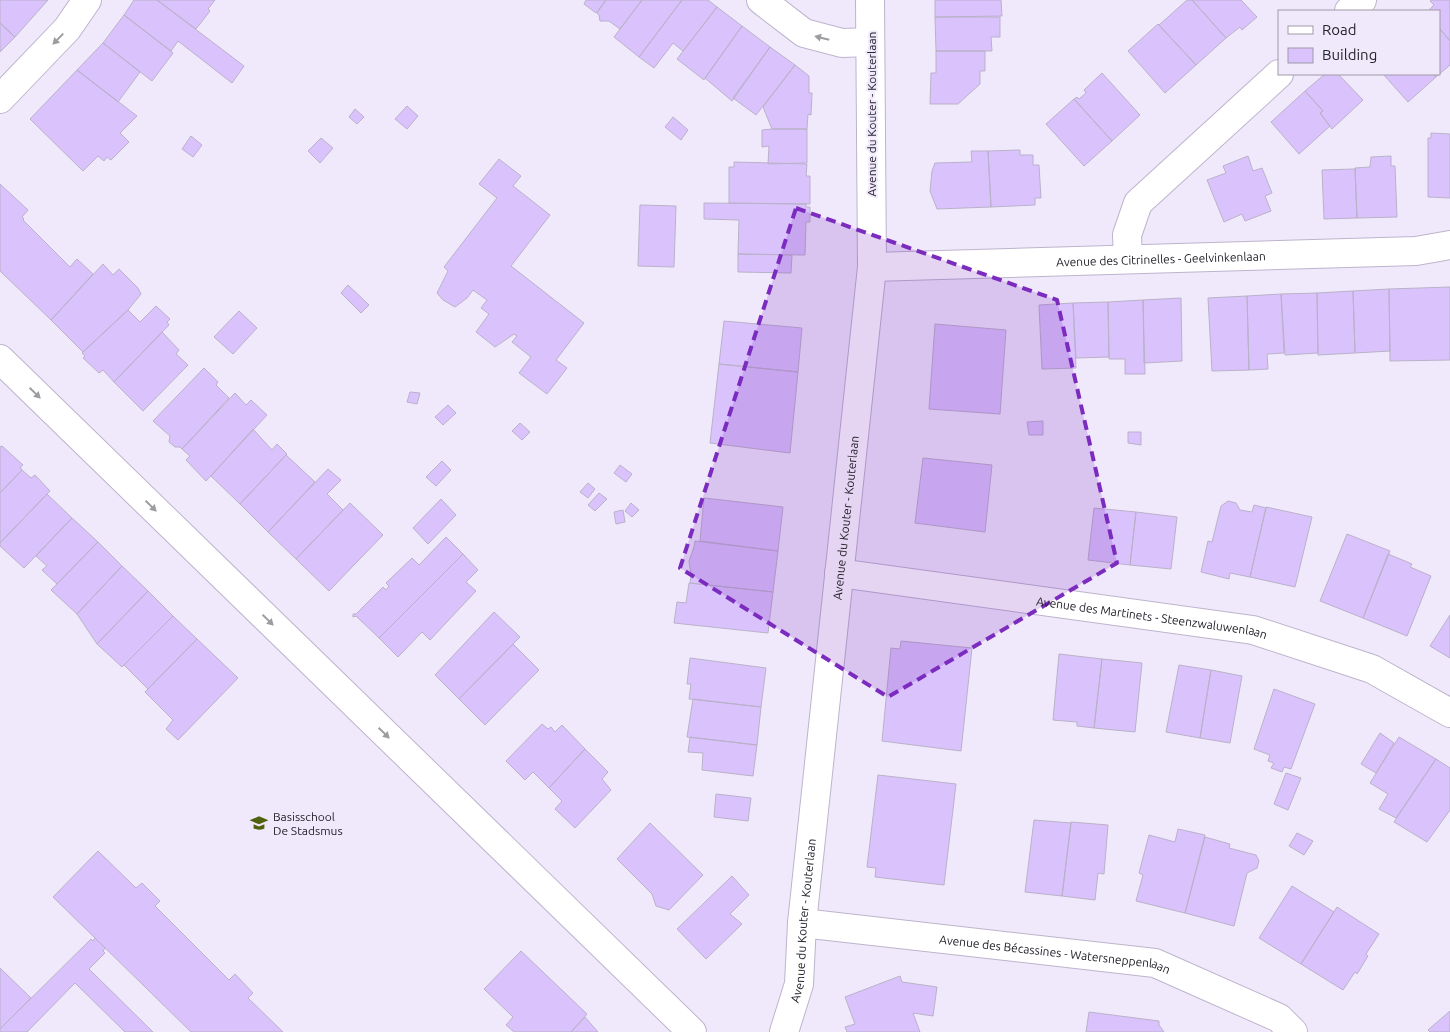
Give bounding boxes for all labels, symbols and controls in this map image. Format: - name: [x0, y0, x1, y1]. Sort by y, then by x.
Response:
- legend: [1278, 10, 1440, 75]
- text: Road: [1322, 21, 1357, 38]
- one-way arrow: [52, 32, 64, 44]
- street label: Avenue du Kouter - Kouterlaan: [865, 32, 878, 196]
- one-way arrow: [815, 34, 830, 42]
- text: Building: [1322, 46, 1377, 63]
- street label: Avenue des Citrinelles - Geelvinkenlaan: [1056, 249, 1266, 268]
- one-way arrow: [29, 387, 41, 399]
- street label: Avenue du Kouter - Kouterlaan: [830, 435, 860, 600]
- one-way arrow: [145, 500, 157, 512]
- street label: Avenue des Martinets - Steenzwaluwenlaan: [1036, 594, 1269, 641]
- one-way arrow: [262, 613, 274, 625]
- one-way arrow: [378, 727, 390, 739]
- place label: Basisschool De Stadsmus: [273, 810, 343, 837]
- school or university icon: Basisschool De Stadsmus: [249, 813, 269, 833]
- street label: Avenue du Kouter - Kouterlaan: [787, 838, 818, 1004]
- street label: Avenue des Bécassines - Watersneppenlaan: [939, 932, 1173, 976]

